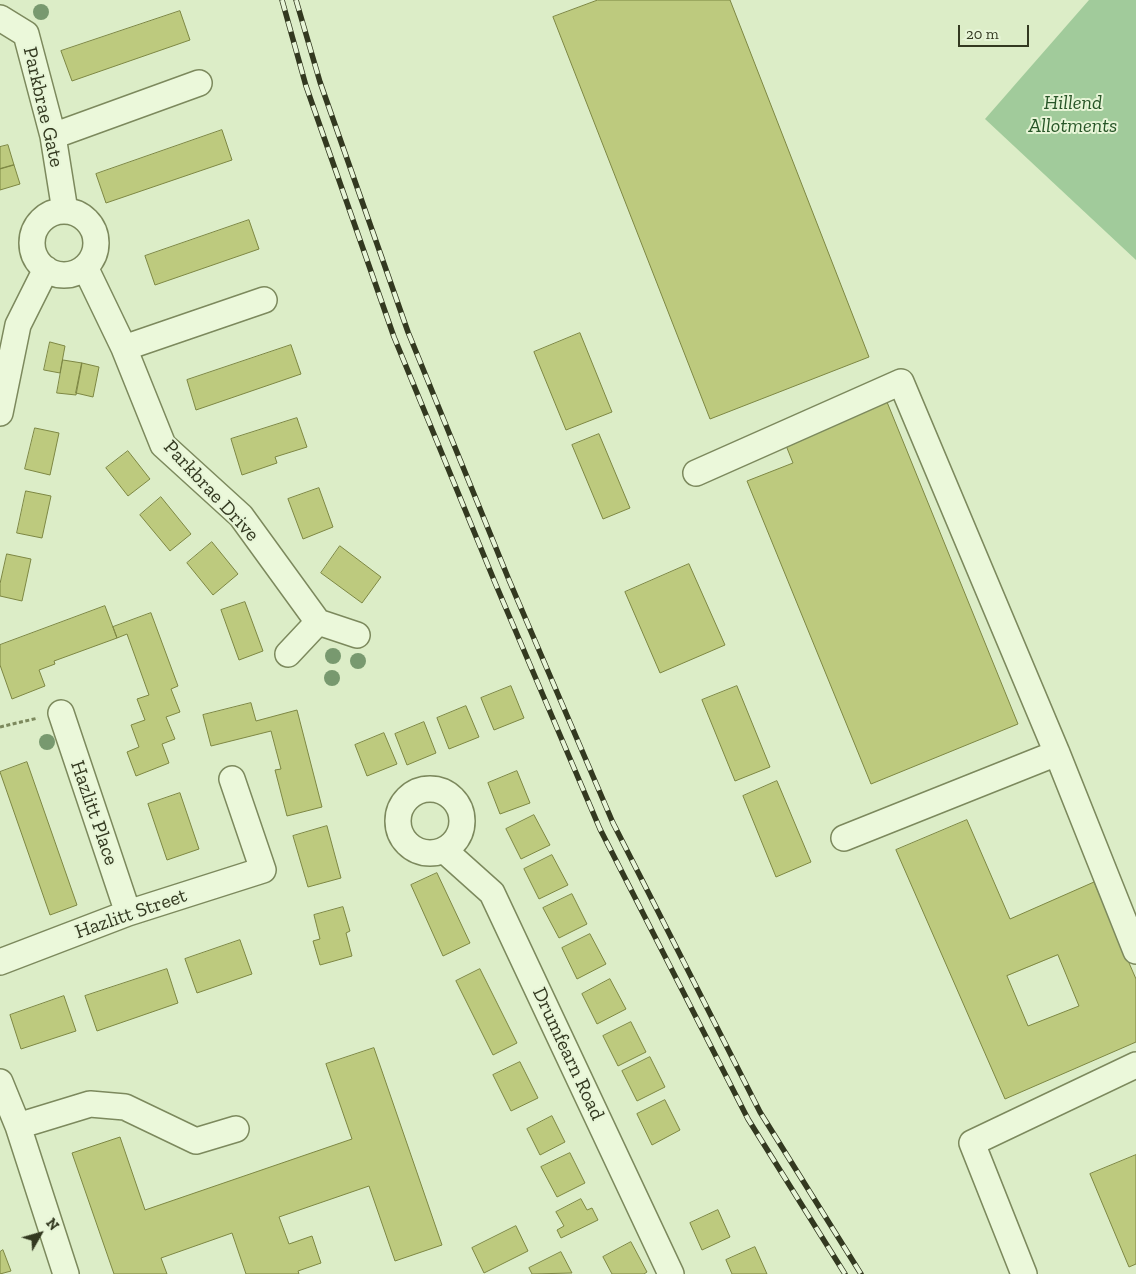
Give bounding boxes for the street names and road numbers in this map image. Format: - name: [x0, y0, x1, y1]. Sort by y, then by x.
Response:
- street label: Parkbrae Gate: [18, 45, 68, 169]
- street label: Parkbrae Drive: [158, 435, 264, 547]
- street label: Hazlitt Place: [65, 757, 123, 869]
- street label: Hazlitt Street: [72, 884, 190, 944]
- street label: Drumfearn Road: [527, 984, 609, 1124]

